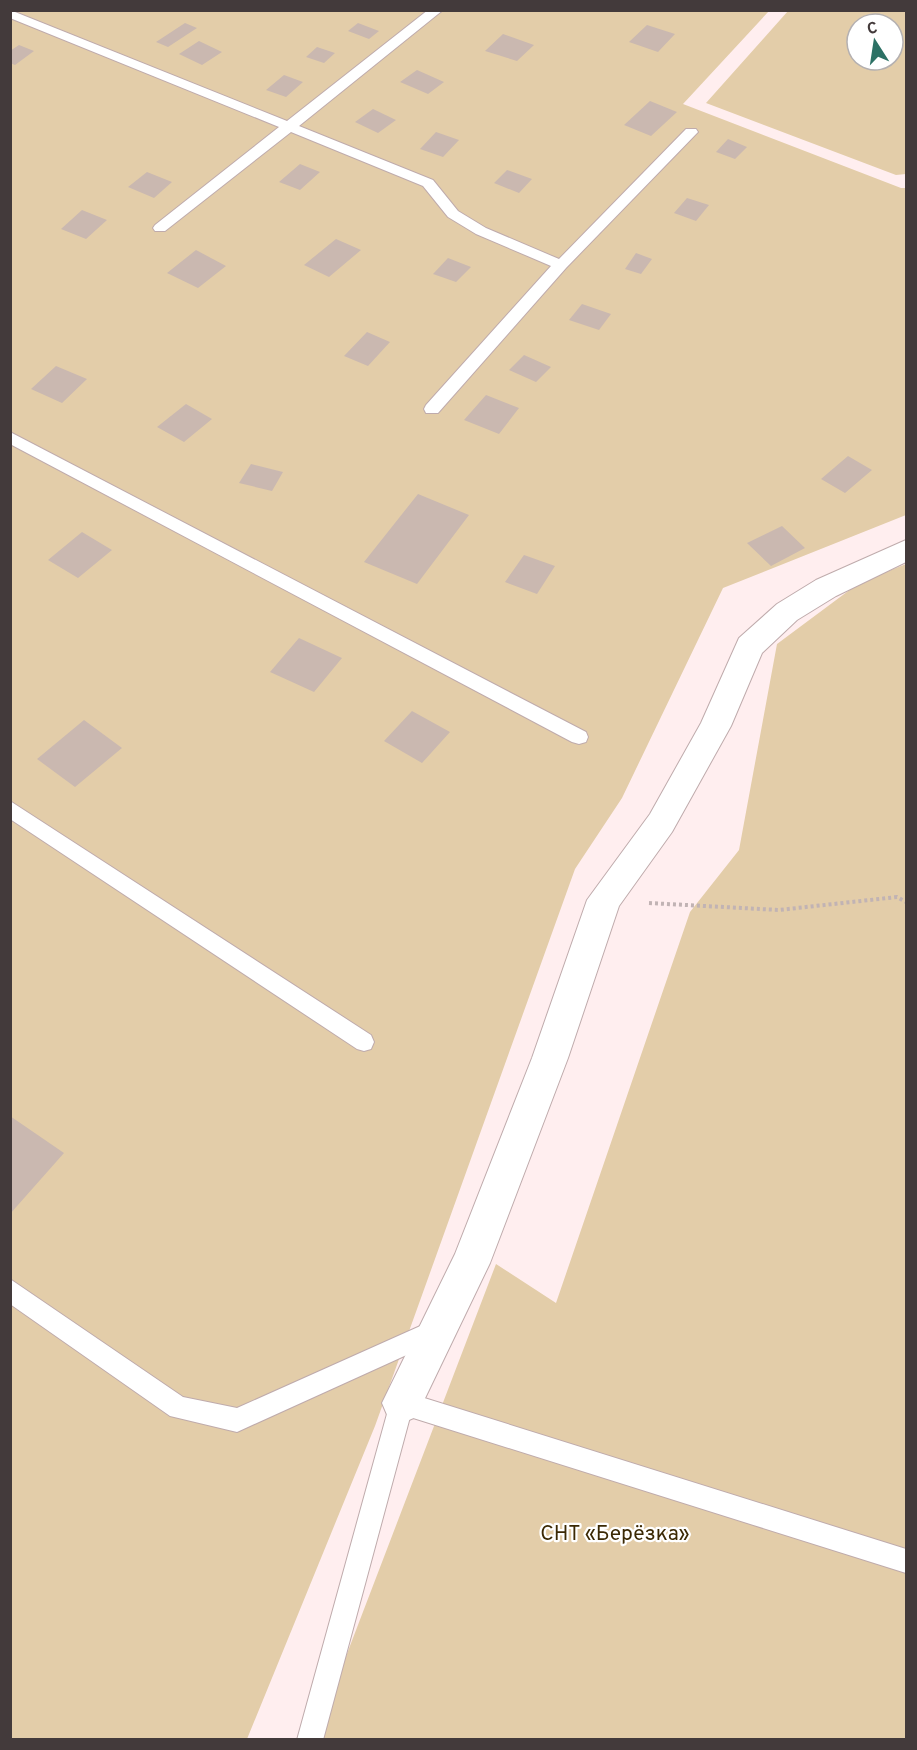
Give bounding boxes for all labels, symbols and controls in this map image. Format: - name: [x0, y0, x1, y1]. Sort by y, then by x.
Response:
- north arrow: [845, 12, 905, 72]
- text: С: [865, 18, 879, 40]
- park label: СНТ «Берёзка»: [540, 1521, 690, 1548]

